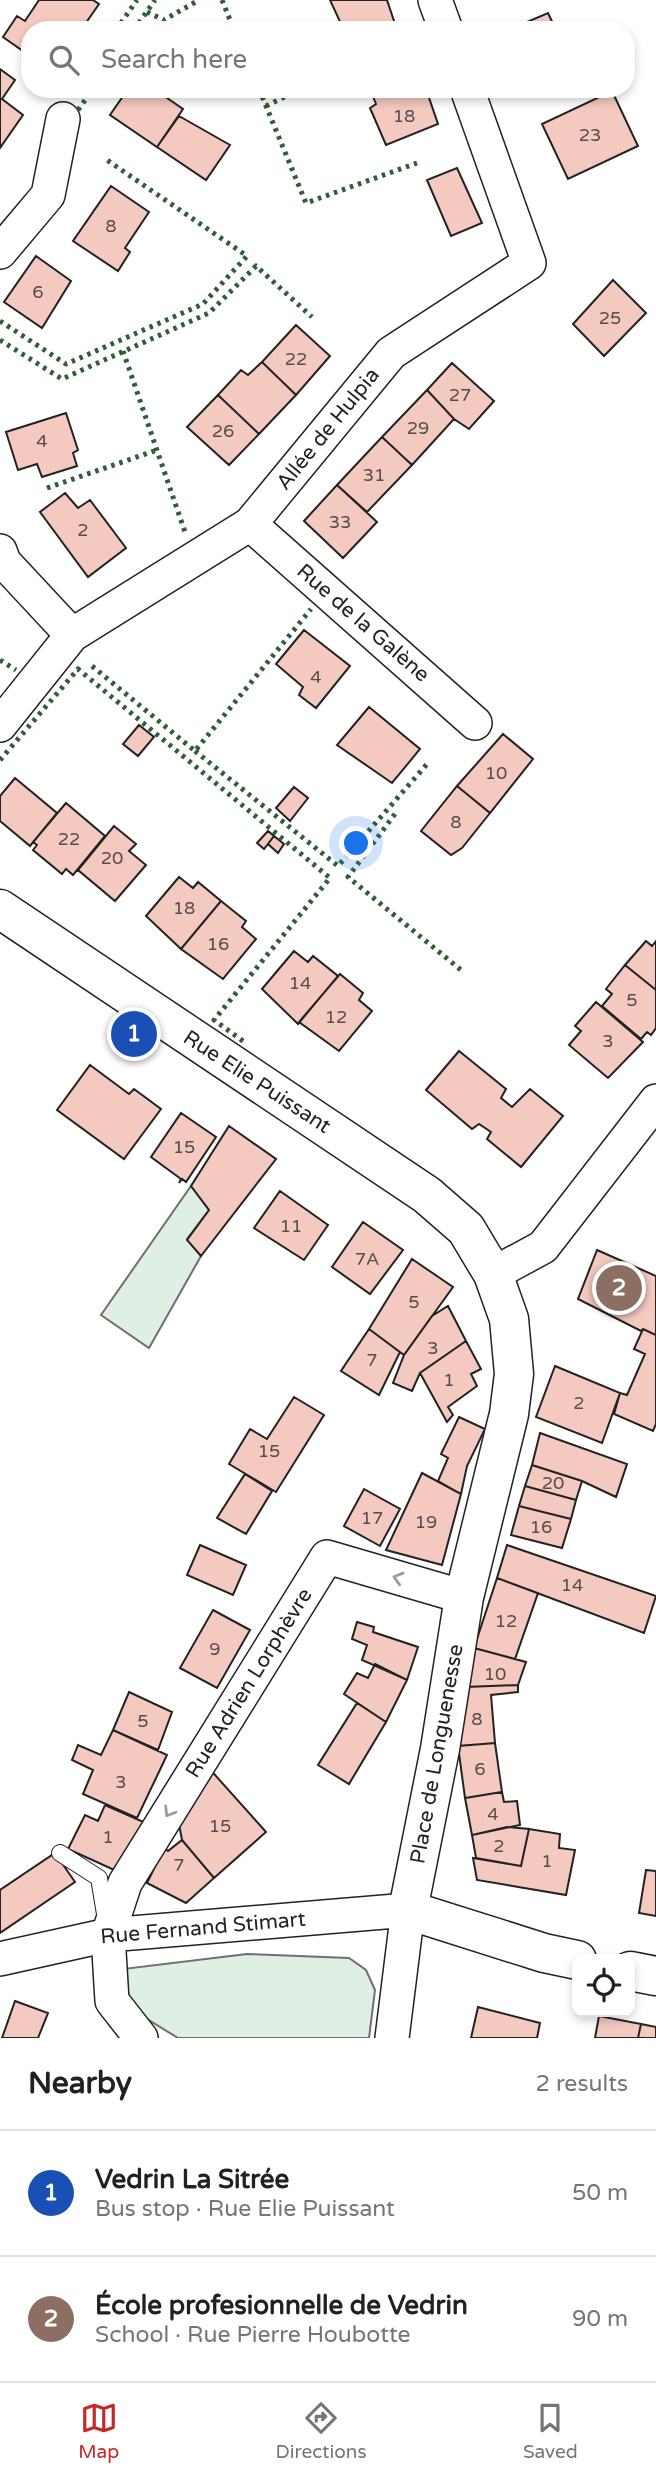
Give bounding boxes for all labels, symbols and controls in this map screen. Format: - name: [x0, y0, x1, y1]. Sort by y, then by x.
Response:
- search box: [21, 21, 635, 98]
- icon: search: [45, 41, 83, 79]
- text: Search here: [101, 44, 247, 75]
- house number: 18: [393, 105, 415, 127]
- house number: 23: [579, 124, 601, 146]
- house number: 8: [105, 215, 117, 237]
- house number: 6: [32, 281, 44, 303]
- house number: 25: [599, 307, 621, 329]
- house number: 22: [285, 348, 307, 370]
- street label: Allée de Hulpia: [271, 363, 385, 495]
- house number: 27: [449, 384, 471, 406]
- house number: 29: [407, 417, 429, 439]
- house number: 26: [212, 420, 234, 442]
- house number: 4: [36, 430, 48, 452]
- house number: 31: [363, 464, 385, 486]
- house number: 33: [329, 511, 351, 533]
- house number: 2: [77, 519, 89, 541]
- street label: Rue de la Galène: [292, 559, 435, 688]
- house number: 4: [310, 666, 322, 688]
- house number: 10: [485, 762, 507, 784]
- house number: 8: [450, 811, 462, 833]
- your location: [339, 826, 373, 860]
- house number: 22: [58, 828, 80, 850]
- house number: 20: [101, 847, 123, 869]
- house number: 18: [173, 897, 195, 919]
- house number: 16: [207, 933, 229, 955]
- house number: 14: [289, 972, 311, 994]
- house number: 5: [626, 989, 638, 1011]
- house number: 12: [325, 1006, 347, 1028]
- pin: 1: [111, 1008, 157, 1060]
- street label: Rue Elie Puissant: [179, 1025, 335, 1139]
- house number: 3: [602, 1030, 614, 1052]
- house number: 15: [173, 1136, 195, 1158]
- house number: 11: [280, 1215, 302, 1237]
- house number: 7A: [355, 1248, 379, 1270]
- pin: 2: [596, 1262, 642, 1314]
- house number: 5: [408, 1291, 420, 1313]
- house number: 3: [427, 1337, 439, 1359]
- house number: 7: [366, 1349, 378, 1371]
- house number: 1: [443, 1369, 455, 1391]
- house number: 2: [573, 1392, 585, 1414]
- house number: 15: [258, 1440, 280, 1462]
- house number: 20: [542, 1472, 564, 1494]
- house number: 17: [361, 1507, 383, 1529]
- house number: 19: [415, 1511, 437, 1533]
- house number: 16: [530, 1516, 552, 1538]
- one-way arrow: [392, 1571, 404, 1586]
- house number: 14: [561, 1574, 583, 1596]
- street label: Rue Adrien Lorphèvre: [180, 1584, 318, 1782]
- house number: 12: [495, 1610, 517, 1632]
- house number: 9: [209, 1638, 221, 1660]
- street label: Place de Longuenesse: [405, 1642, 469, 1866]
- house number: 10: [484, 1663, 506, 1685]
- house number: 8: [471, 1708, 483, 1730]
- house number: 5: [137, 1710, 149, 1732]
- house number: 6: [474, 1758, 486, 1780]
- house number: 3: [115, 1771, 127, 1793]
- house number: 4: [487, 1803, 499, 1825]
- one-way arrow: [164, 1805, 177, 1818]
- house number: 15: [209, 1815, 231, 1837]
- house number: 1: [102, 1826, 114, 1848]
- house number: 2: [493, 1835, 505, 1857]
- house number: 1: [541, 1850, 553, 1872]
- house number: 7: [173, 1854, 185, 1876]
- street label: Rue Fernand Stimart: [99, 1907, 307, 1949]
- map controls: [572, 1954, 635, 2017]
- button: locate: [572, 1954, 635, 2017]
- text: Nearby: [28, 2065, 132, 2102]
- text: 2 results: [535, 2070, 628, 2098]
- text: Vedrin La Sitrée: [95, 2164, 289, 2195]
- text: 1: [44, 2179, 58, 2207]
- text: 50 m: [572, 2179, 628, 2207]
- text: Bus stop · Rue Elie Puissant: [95, 2195, 395, 2223]
- text: École profesionnelle de Vedrin: [95, 2290, 468, 2321]
- text: 2: [44, 2305, 58, 2333]
- text: 90 m: [572, 2305, 628, 2333]
- text: School · Rue Pierre Houbotte: [95, 2321, 411, 2349]
- tab: Map: [78, 2399, 119, 2463]
- tab: Directions: [276, 2399, 367, 2463]
- tab: Saved: [523, 2399, 578, 2463]

